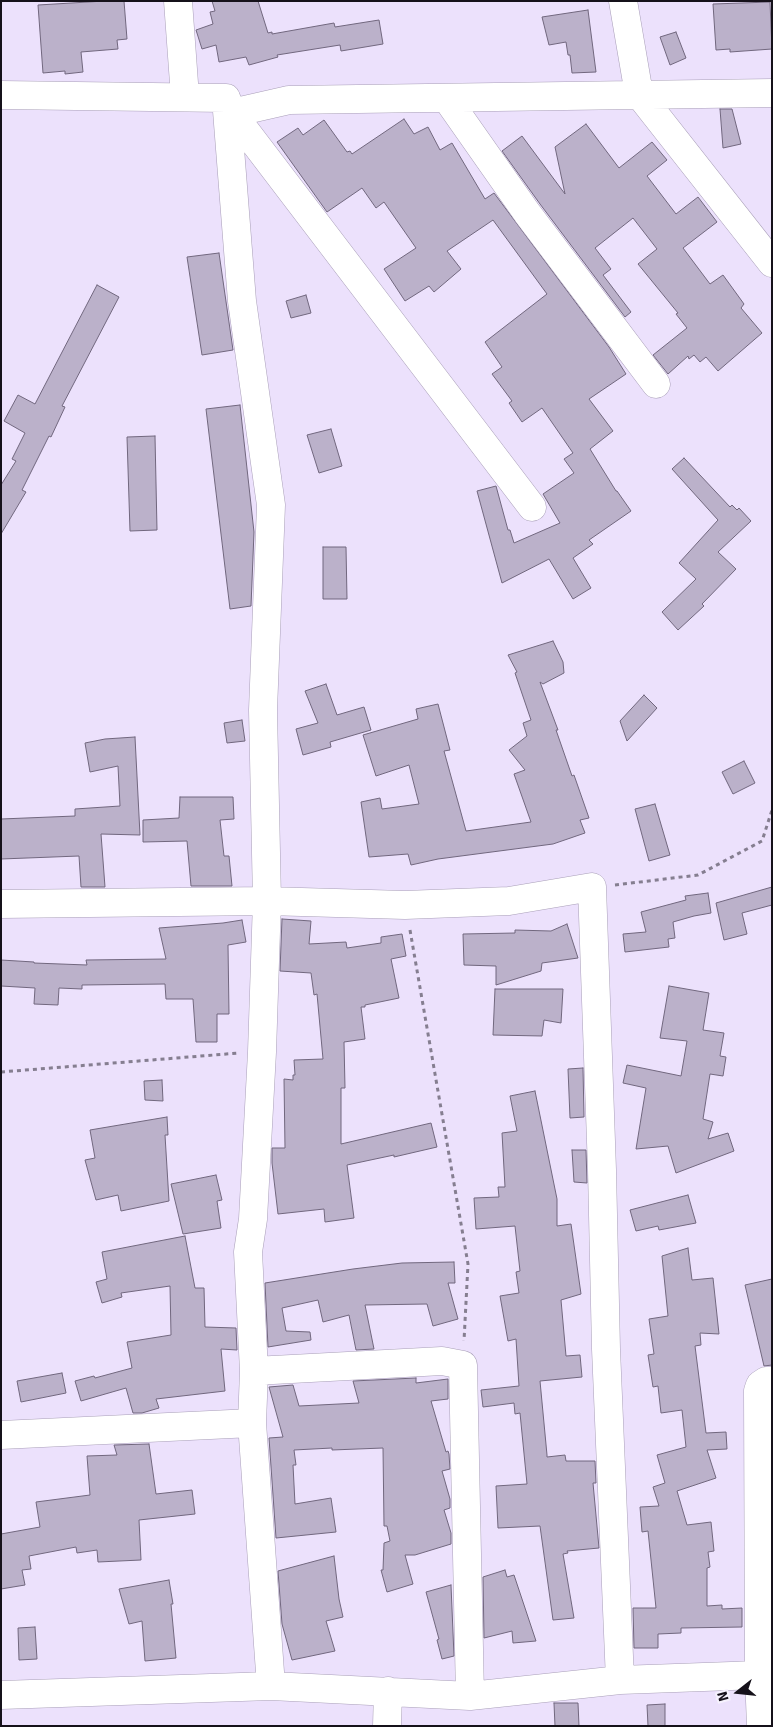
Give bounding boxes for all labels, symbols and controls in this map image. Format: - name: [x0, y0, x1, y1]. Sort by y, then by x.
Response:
- north arrow: [713, 1667, 763, 1717]
- text: N: [714, 1689, 733, 1703]

